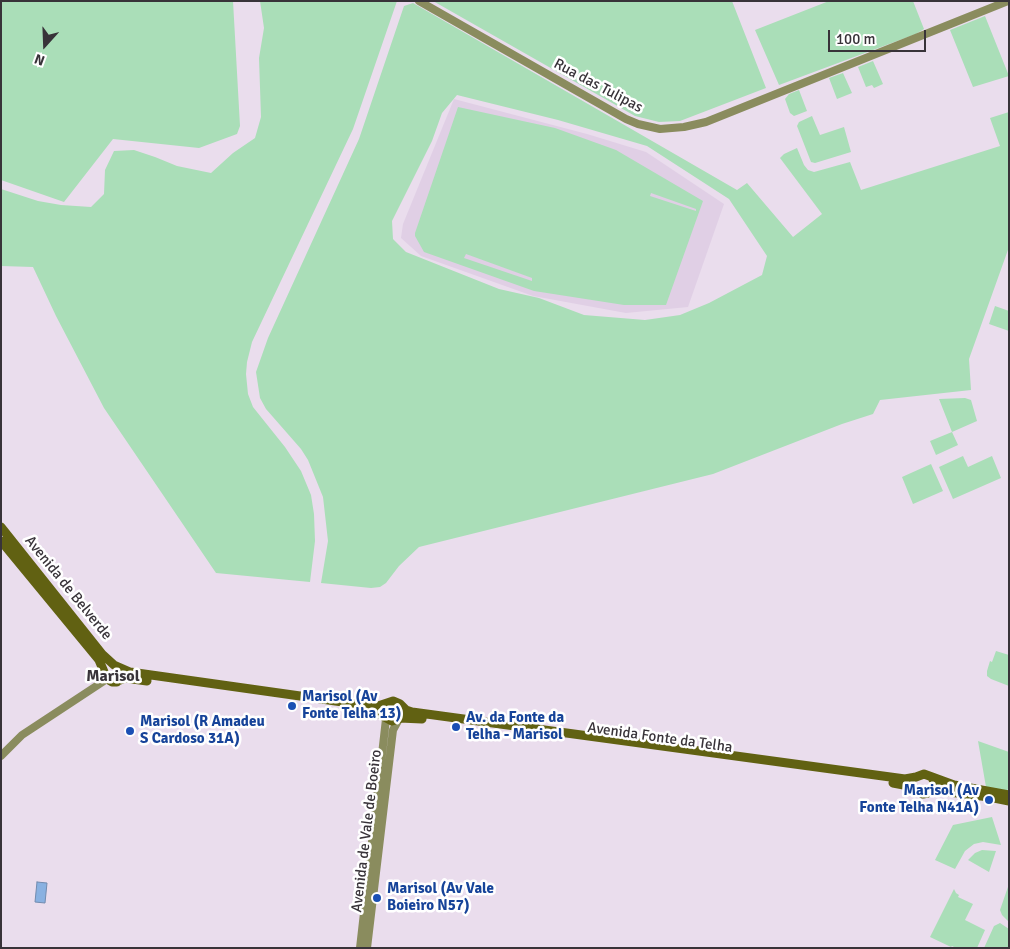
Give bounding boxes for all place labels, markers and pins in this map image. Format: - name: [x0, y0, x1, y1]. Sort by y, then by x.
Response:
- place label: Marisol (Av Fonte Telha 13): [302, 688, 401, 723]
- marker: Marisol (Av Fonte Telha 13): [286, 700, 298, 712]
- place label: Av. da Fonte da Telha - Marisol: [466, 709, 564, 744]
- place label: Marisol (R Amadeu S Cardoso 31A): [140, 713, 265, 748]
- marker: Av. da Fonte da Telha - Marisol: [450, 721, 462, 733]
- marker: Marisol (R Amadeu S Cardoso 31A): [124, 725, 136, 737]
- place label: Marisol (Av Fonte Telha N41A): [859, 782, 979, 817]
- marker: Marisol (Av Fonte Telha N41A): [983, 794, 995, 806]
- place label: Marisol (Av Vale Boieiro N57): [387, 880, 494, 915]
- marker: Marisol (Av Vale Boieiro N57): [371, 892, 383, 904]

